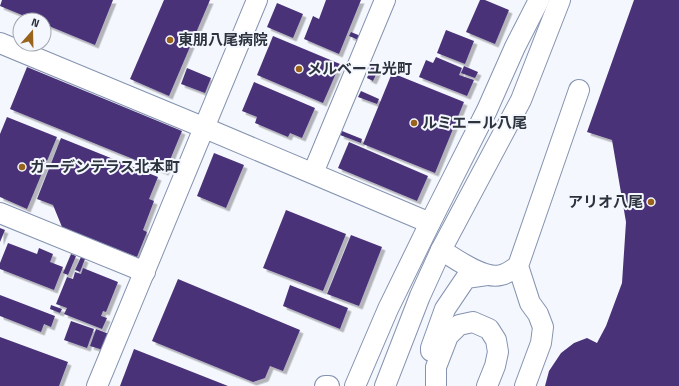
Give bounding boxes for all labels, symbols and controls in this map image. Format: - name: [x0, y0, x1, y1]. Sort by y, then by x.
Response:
- north arrow: [12, 12, 52, 52]
- text: N: [29, 14, 42, 31]
- place label: 東朋八尾病院: [178, 28, 268, 51]
- marker: 東朋八尾病院: [165, 35, 175, 45]
- place label: メルベーユ光町: [307, 57, 412, 80]
- marker: メルベーユ光町: [294, 64, 304, 74]
- place label: ルミエール八尾: [422, 111, 527, 134]
- marker: ルミエール八尾: [409, 118, 419, 128]
- place label: ガーデンテラス北本町: [30, 155, 180, 178]
- marker: ガーデンテラス北本町: [17, 162, 27, 172]
- place label: アリオ八尾: [568, 190, 643, 213]
- marker: アリオ八尾: [646, 197, 656, 207]

